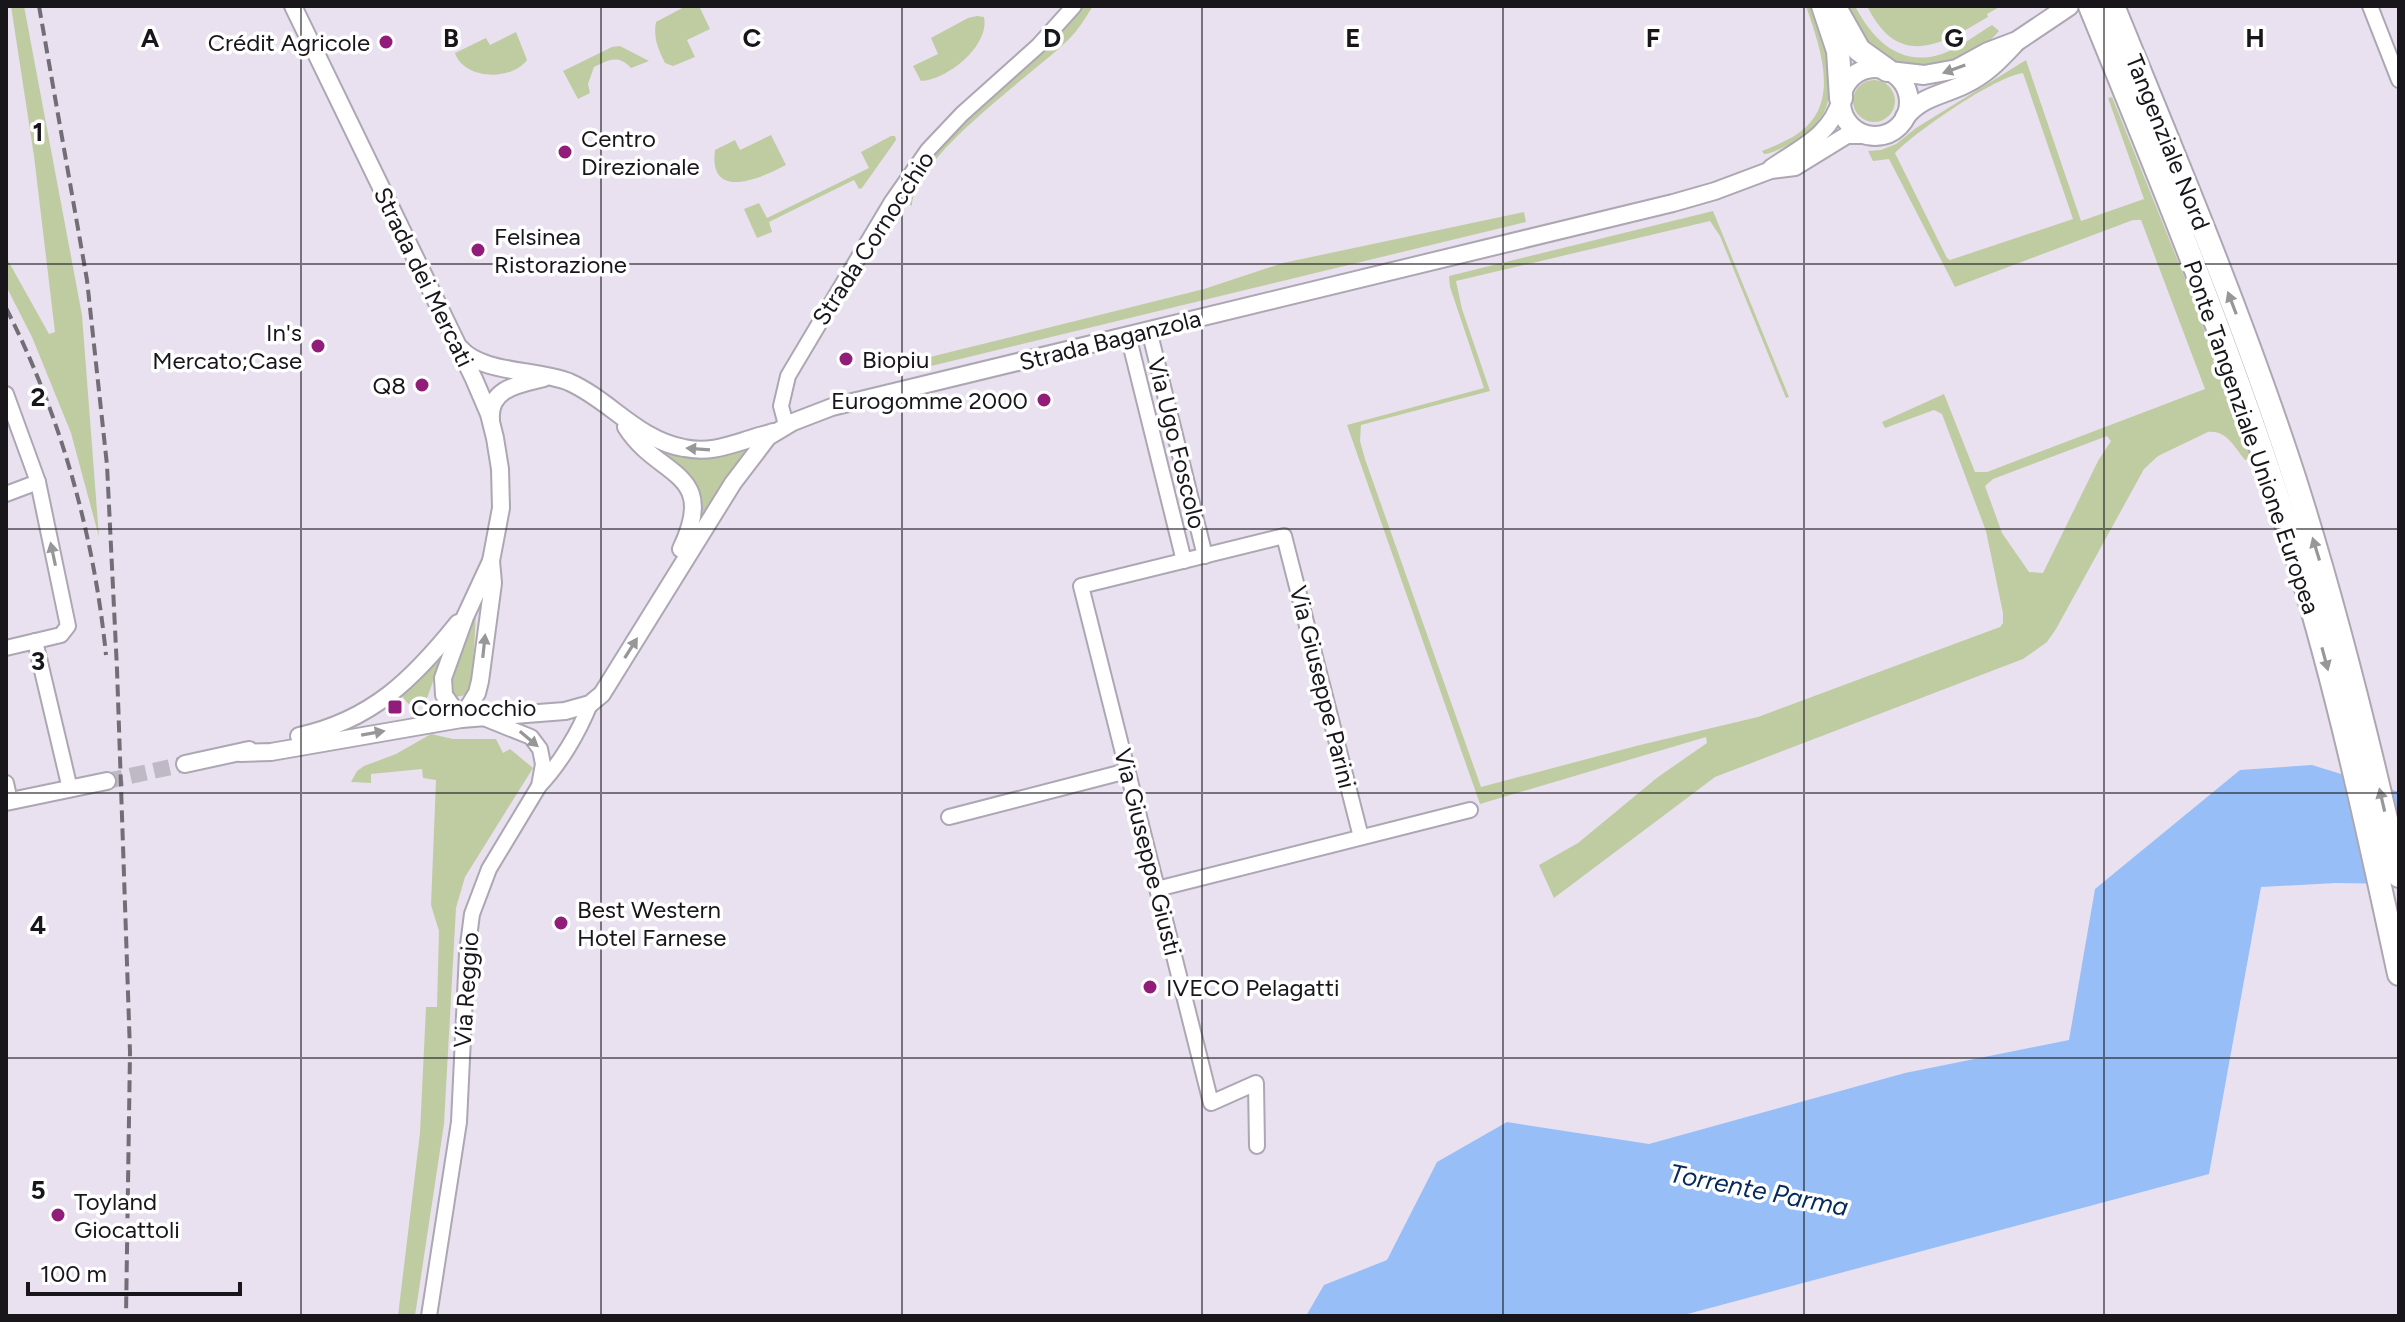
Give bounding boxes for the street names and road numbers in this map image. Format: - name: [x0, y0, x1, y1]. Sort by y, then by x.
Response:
- street label: Tangenziale Nord: [2120, 50, 2216, 234]
- street label: Strada Cornocchio: [806, 145, 940, 331]
- street label: Strada dei Mercati: [368, 182, 480, 372]
- street label: Ponte Tangenziale Unione Europea: [2178, 256, 2326, 618]
- street label: Strada Baganzola: [1016, 303, 1204, 377]
- street label: Via Ugo Foscolo: [1142, 354, 1212, 532]
- street label: Via Giuseppe Parini: [1284, 583, 1362, 791]
- street label: Via Giuseppe Giusti: [1108, 746, 1188, 958]
- street label: Via Reggio: [447, 931, 485, 1049]

